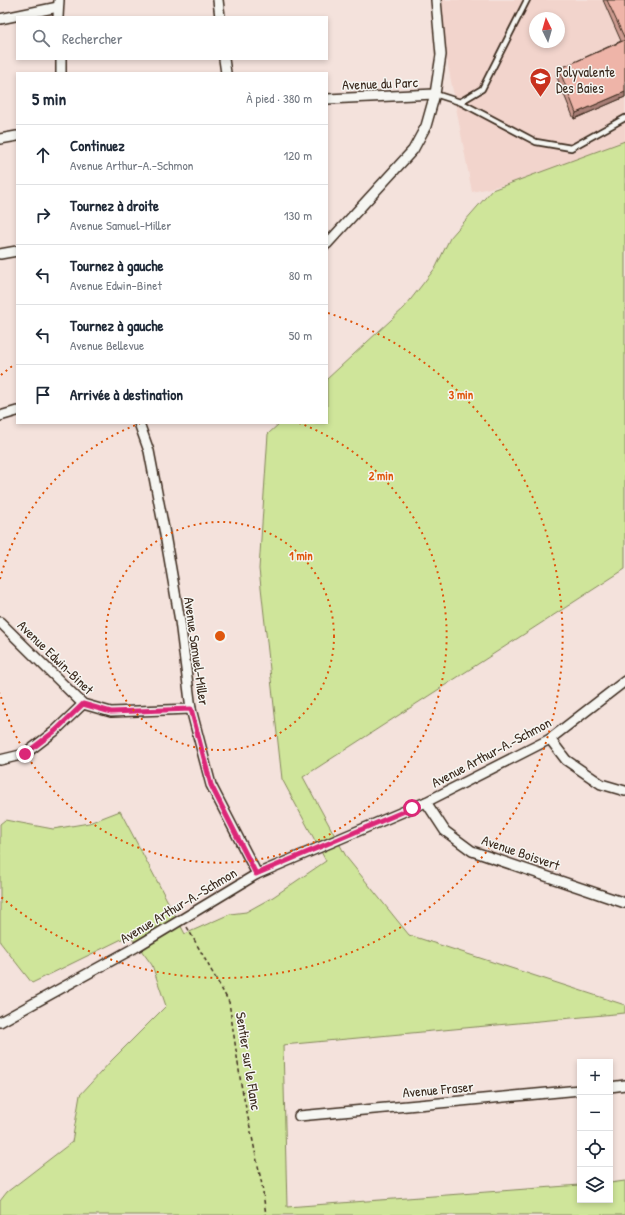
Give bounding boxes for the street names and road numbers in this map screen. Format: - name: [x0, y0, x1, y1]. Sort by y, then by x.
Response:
- street label: Avenue du Parc: [342, 72, 419, 94]
- street label: Avenue Samuel-Miller: [180, 596, 214, 707]
- street label: Avenue Edwin-Binet: [14, 616, 98, 698]
- street label: Avenue Arthur-A.-Schmon: [428, 712, 554, 792]
- street label: Avenue Boisvert: [479, 830, 563, 874]
- street label: Avenue Arthur-A.-Schmon: [116, 863, 240, 947]
- street label: Sentier sur le Flanc: [232, 1011, 266, 1112]
- street label: Avenue Fraser: [402, 1076, 475, 1102]

